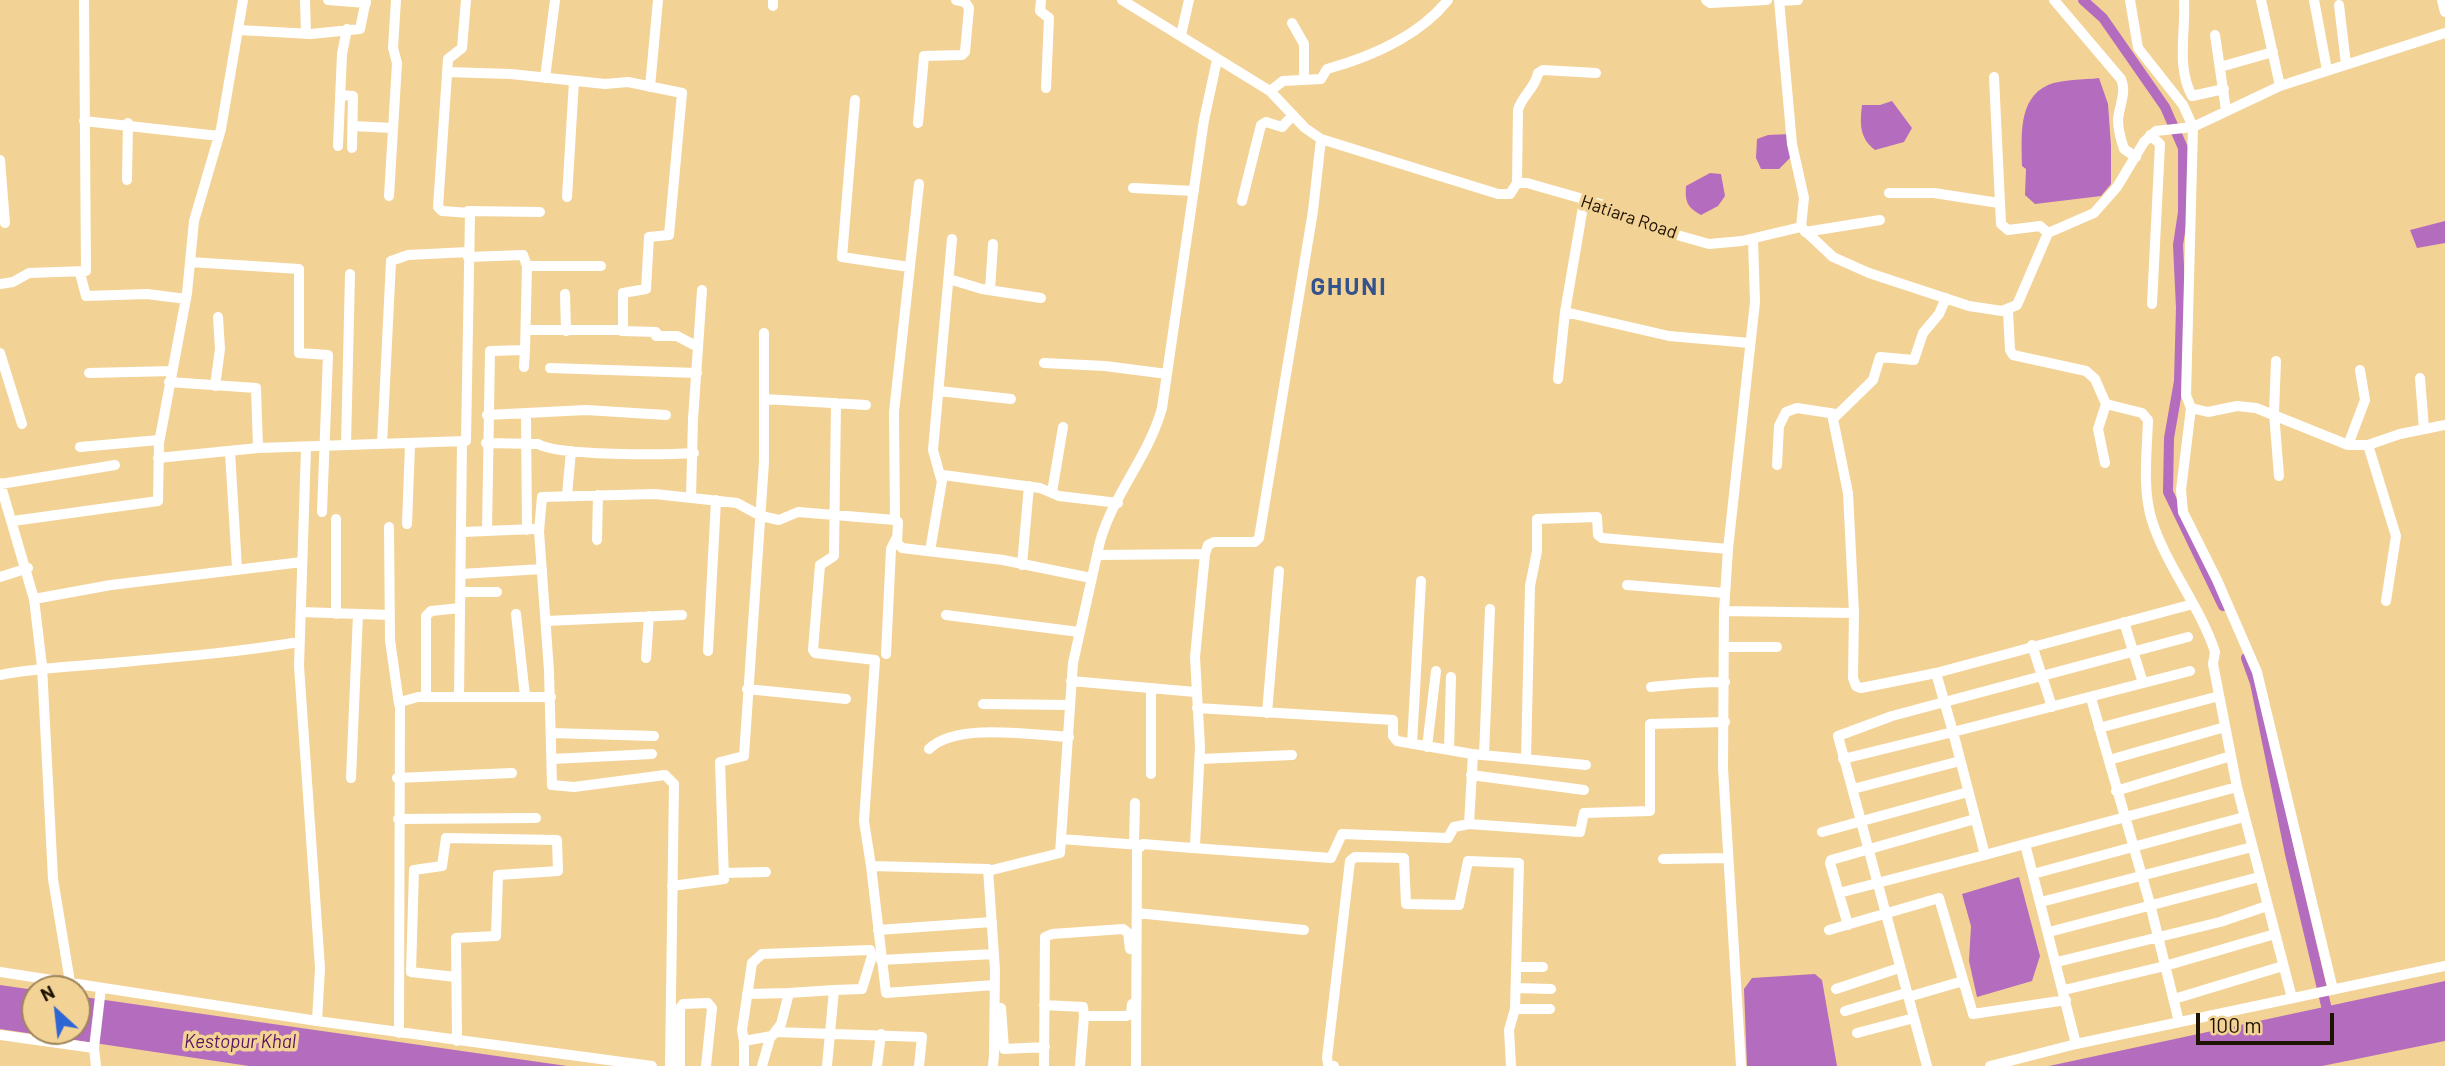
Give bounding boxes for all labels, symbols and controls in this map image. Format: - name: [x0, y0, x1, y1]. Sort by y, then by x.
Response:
- street label: Hatiara Road: [1578, 190, 1680, 244]
- district label: GHUNI: [1311, 273, 1387, 301]
- north arrow: [21, 975, 91, 1045]
- text: N: [36, 980, 58, 1006]
- scale bar: [2200, 1000, 2338, 1044]
- text: 100 m: [2209, 1012, 2262, 1037]
- water label: Kestopur Khal: [184, 1031, 296, 1053]

